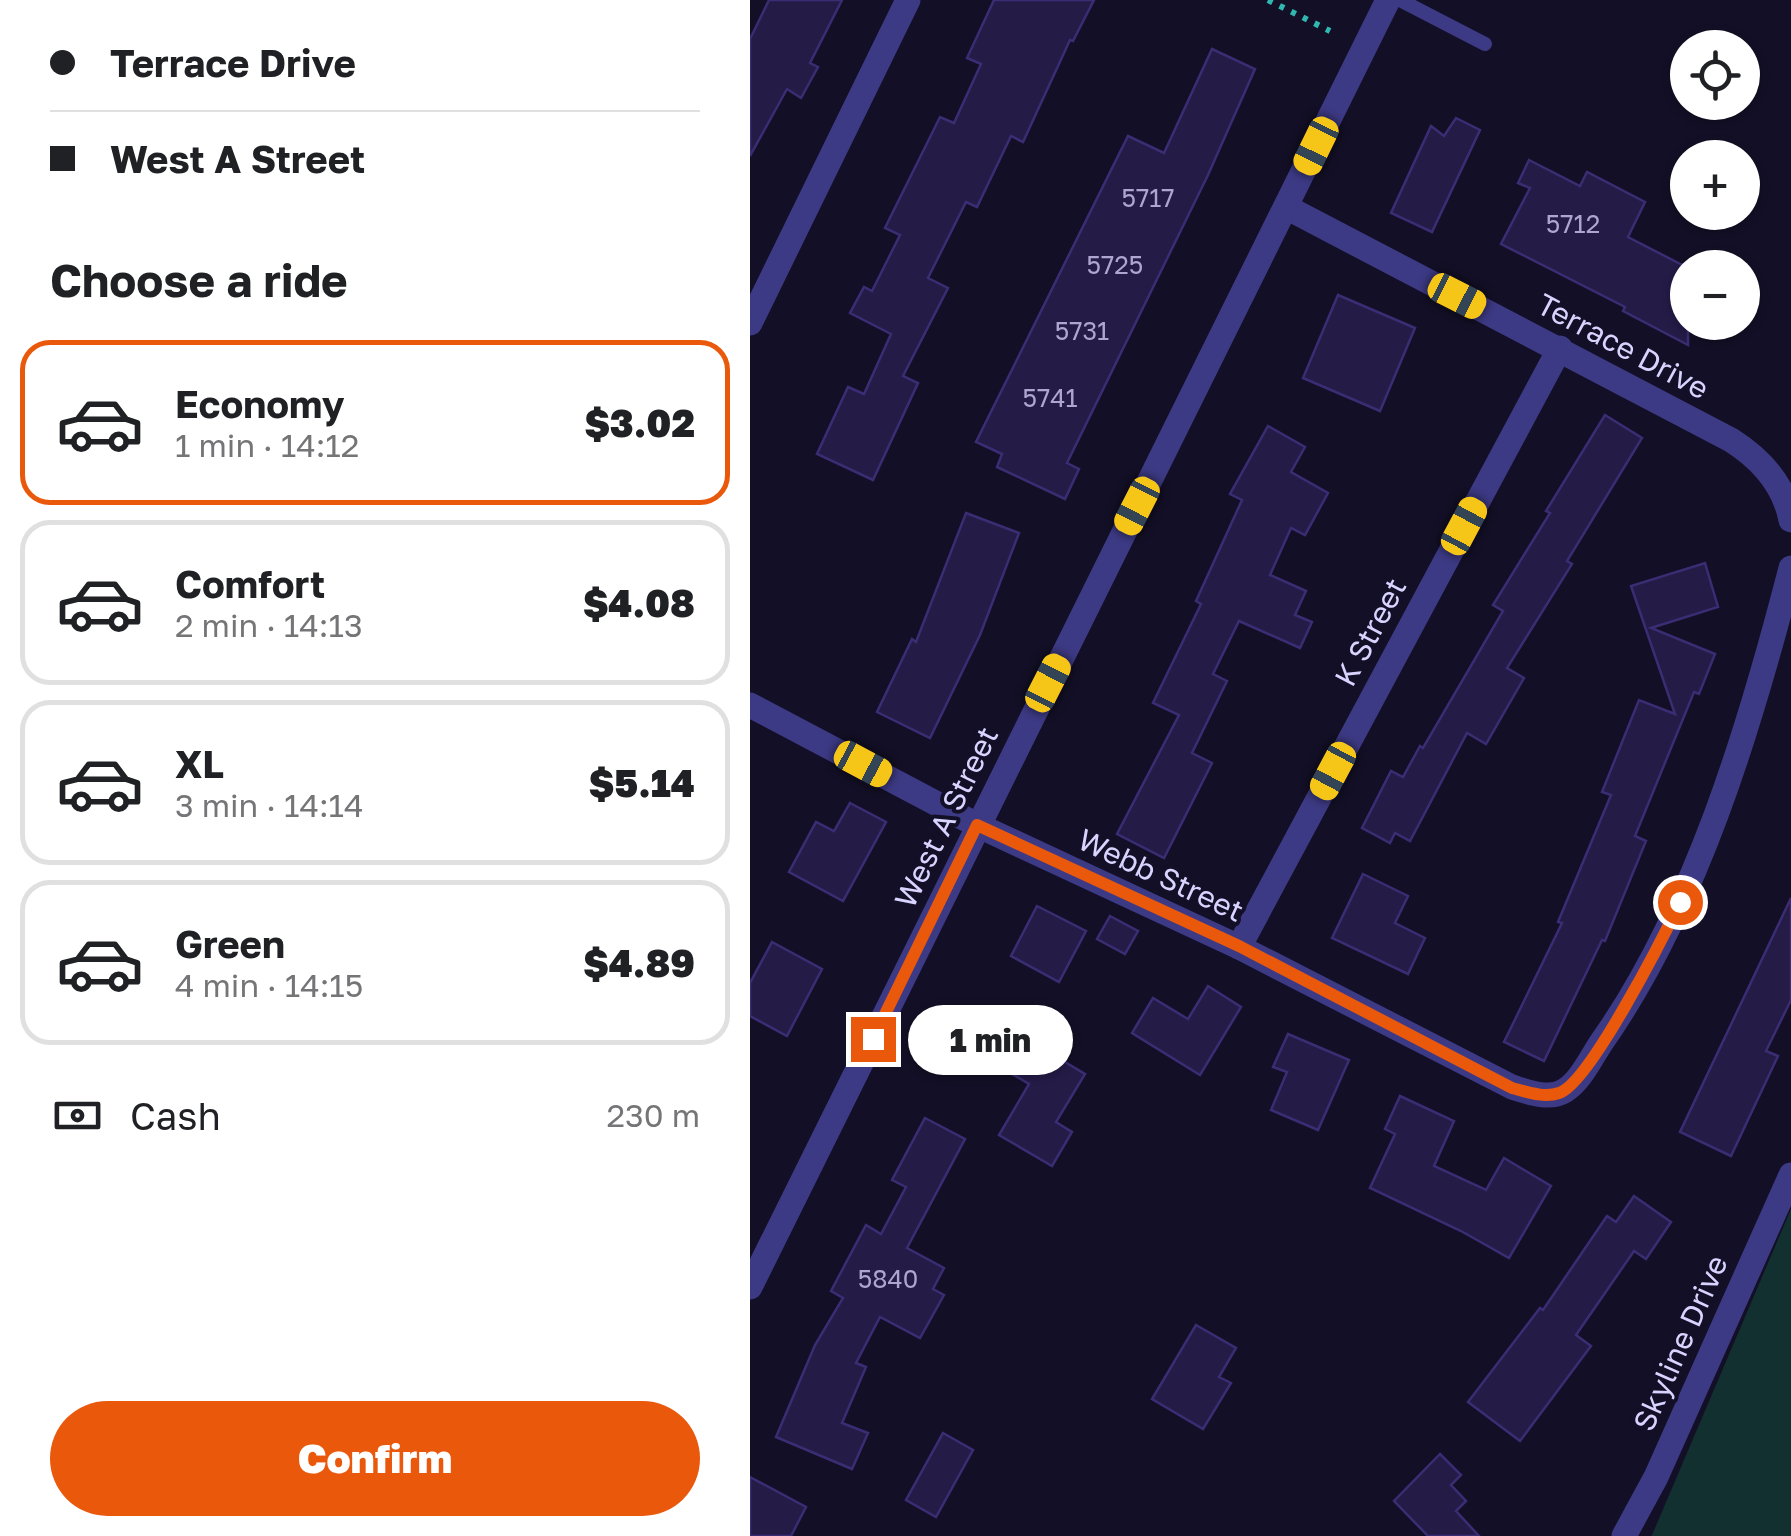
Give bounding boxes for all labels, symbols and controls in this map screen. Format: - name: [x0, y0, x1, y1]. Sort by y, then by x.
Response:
- map controls: [1670, 30, 1760, 340]
- button: locate: [1670, 30, 1760, 120]
- text: Terrace Drive: [110, 40, 356, 85]
- car: [1289, 112, 1343, 180]
- text: West A Street: [110, 136, 365, 181]
- button: +: [1670, 140, 1760, 230]
- house number: 5717: [1121, 182, 1175, 213]
- house number: 5712: [1546, 208, 1600, 239]
- house number: 5725: [1087, 249, 1143, 280]
- button: −: [1670, 250, 1760, 340]
- text: Choose a ride: [50, 253, 348, 307]
- car: [1423, 269, 1491, 323]
- street label: Terrace Drive: [1531, 286, 1715, 406]
- house number: 5731: [1055, 315, 1109, 346]
- icon: car: [55, 378, 145, 468]
- text: Economy: [175, 381, 344, 426]
- house number: 5741: [1022, 382, 1078, 413]
- text: $3.02: [584, 400, 695, 445]
- text: 1 min · 14:12: [175, 426, 359, 464]
- car: [1110, 472, 1164, 540]
- car: [1437, 492, 1491, 560]
- icon: car: [55, 558, 145, 648]
- text: Comfort: [175, 561, 325, 606]
- street label: K Street: [1327, 572, 1413, 692]
- text: $4.08: [583, 580, 695, 625]
- text: 2 min · 14:13: [175, 606, 363, 644]
- car: [1021, 649, 1075, 717]
- street label: West A Street: [887, 721, 1005, 913]
- car: [829, 737, 897, 791]
- car: [1306, 737, 1360, 805]
- icon: car: [55, 738, 145, 828]
- text: XL: [175, 741, 224, 786]
- text: $5.14: [589, 760, 695, 805]
- text: 3 min · 14:14: [175, 786, 364, 824]
- street label: Webb Street: [1073, 821, 1249, 929]
- route start: [1658, 880, 1703, 925]
- icon: car: [55, 918, 145, 1008]
- text: Green: [175, 921, 285, 966]
- text: $4.89: [583, 940, 695, 985]
- text: 4 min · 14:15: [175, 966, 363, 1004]
- callout: 1 min: [908, 1004, 1073, 1074]
- route end: [851, 1017, 896, 1062]
- text: 1 min: [950, 1021, 1031, 1059]
- icon: cash: [50, 1088, 105, 1143]
- text: Cash: [130, 1093, 221, 1138]
- text: 230 m: [607, 1096, 700, 1134]
- street label: Skyline Drive: [1625, 1250, 1735, 1436]
- house number: 5840: [858, 1263, 918, 1294]
- button: Confirm: [50, 1401, 700, 1516]

